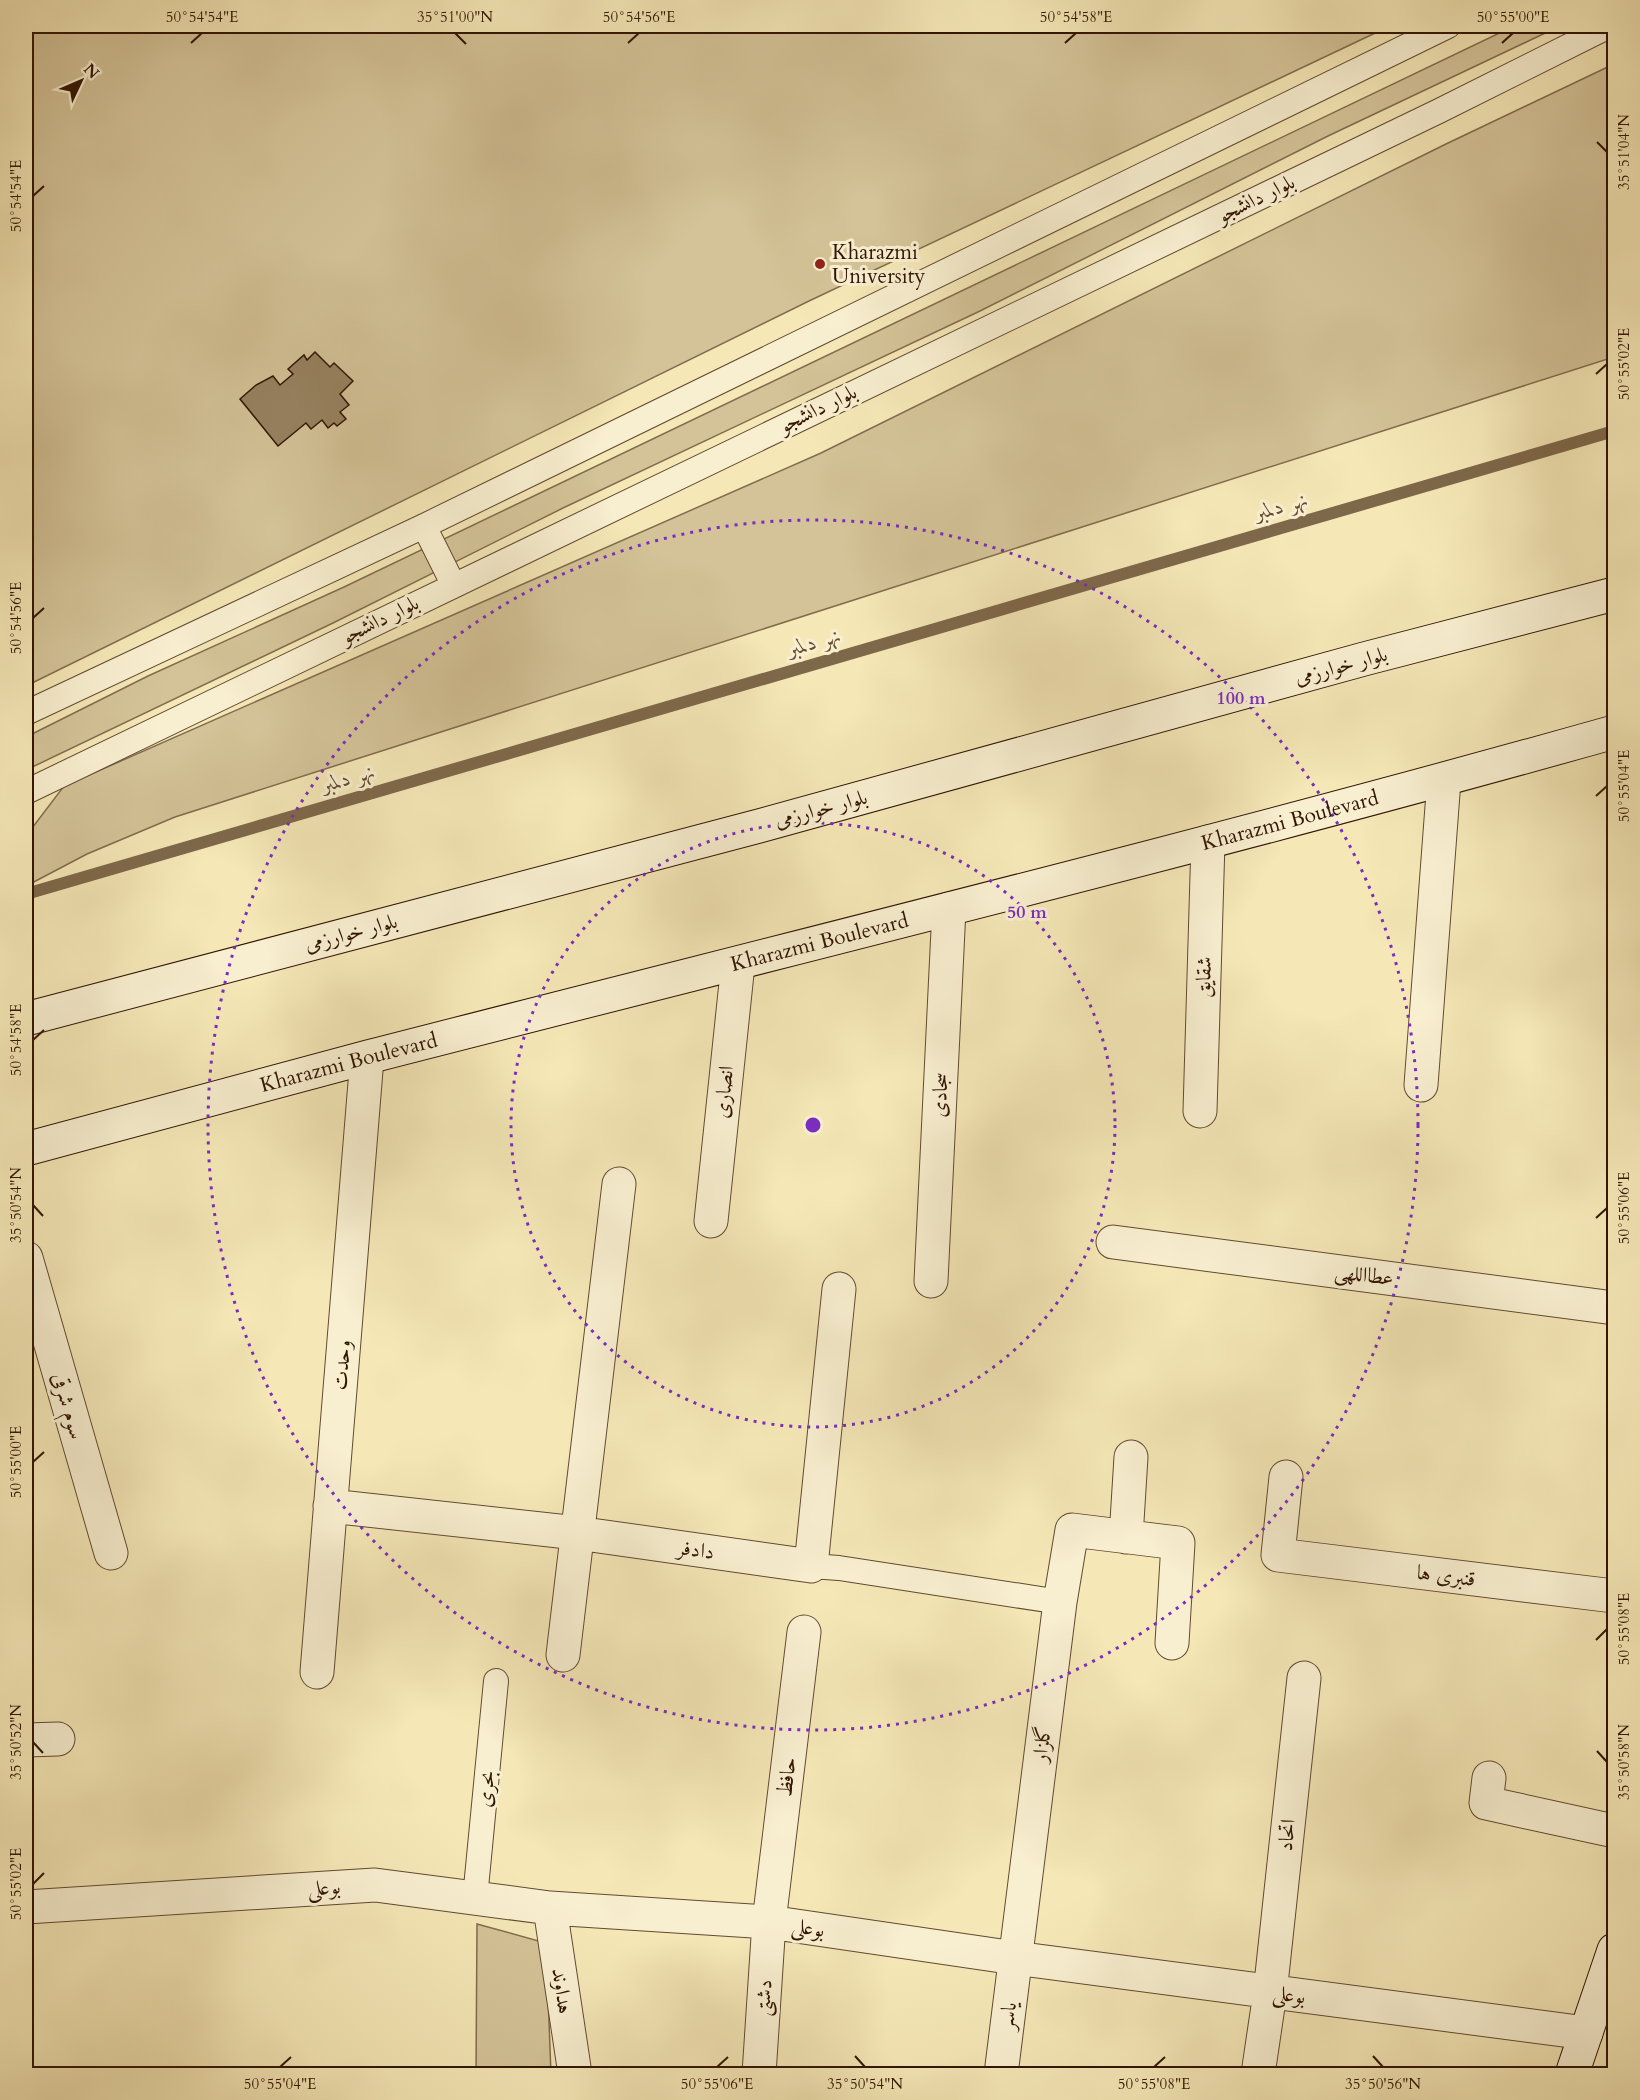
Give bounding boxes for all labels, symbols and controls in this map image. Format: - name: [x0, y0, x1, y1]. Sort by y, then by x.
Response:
- text: 50°54'54"E: [166, 7, 238, 27]
- text: 35°51'00"N: [417, 7, 493, 27]
- text: 50°54'56"E: [603, 7, 675, 27]
- text: 50°54'58"E: [1040, 7, 1112, 27]
- text: 50°55'00"E: [1477, 7, 1549, 27]
- north arrow: [51, 51, 111, 111]
- text: N: [78, 59, 104, 84]
- text: 35°51'04"N: [1614, 114, 1634, 190]
- text: 50°54'54"E: [6, 160, 26, 232]
- street label: بلوار دانشجو: [1210, 168, 1300, 231]
- place label: Kharazmi University: [832, 238, 925, 291]
- marker: Kharazmi University: [813, 257, 827, 271]
- text: 50°55'02"E: [1614, 328, 1634, 400]
- street label: بلوار دانشجو: [772, 378, 862, 441]
- water label: نهر دلمبر: [1248, 484, 1312, 529]
- text: 50°54'56"E: [6, 582, 26, 654]
- street label: بلوار دانشجو: [334, 589, 424, 652]
- water label: نهر دلمبر: [781, 620, 845, 665]
- street label: بلوار خوارزمی: [1291, 640, 1391, 692]
- text: 100 m: [1216, 686, 1266, 711]
- text: 50°55'04"E: [1614, 750, 1634, 822]
- water label: نهر دلمبر: [315, 756, 379, 801]
- street label: بلوار خوارزمی: [771, 783, 871, 835]
- street label: Kharazmi Boulevard: [1198, 783, 1382, 858]
- text: 50 m: [1007, 900, 1047, 925]
- street label: Kharazmi Boulevard: [728, 905, 911, 978]
- street label: بلوار خوارزمی: [301, 907, 401, 959]
- street label: شقایق: [1189, 956, 1219, 998]
- text: 50°54'58"E: [6, 1004, 26, 1076]
- street label: Kharazmi Boulevard: [257, 1025, 440, 1100]
- street label: انصاری: [707, 1064, 741, 1120]
- street label: سجادی: [924, 1072, 956, 1118]
- centre of rings: [803, 1115, 823, 1135]
- text: 35°50'54"N: [6, 1167, 26, 1243]
- text: 50°55'06"E: [1614, 1172, 1634, 1244]
- street label: عطااللهی: [1333, 1257, 1395, 1293]
- street label: وحدت: [325, 1339, 359, 1391]
- street label: سوم شرقی: [42, 1369, 91, 1444]
- text: 50°55'00"E: [6, 1426, 26, 1498]
- street label: دادفر: [674, 1533, 716, 1567]
- street label: قنبری ها: [1415, 1558, 1477, 1594]
- text: 50°55'08"E: [1614, 1593, 1634, 1665]
- text: 35°50'52"N: [6, 1704, 26, 1780]
- street label: گلزار: [1025, 1724, 1059, 1766]
- text: 35°50'58"N: [1614, 1724, 1634, 1800]
- street label: حافظ: [770, 1756, 804, 1798]
- street label: بحری: [470, 1769, 502, 1809]
- street label: اتحاد: [1271, 1817, 1303, 1853]
- text: 50°55'02"E: [6, 1848, 26, 1920]
- street label: بوعلی: [306, 1872, 342, 1905]
- street label: بوعلی: [789, 1911, 827, 1946]
- street label: هداوند: [544, 1966, 580, 2016]
- street label: دشتی: [748, 1979, 780, 2017]
- street label: بوعلی: [1271, 1979, 1307, 2012]
- street label: یاسر: [992, 2000, 1024, 2033]
- text: 50°55'04"E: [244, 2074, 316, 2094]
- text: 50°55'06"E: [681, 2074, 753, 2094]
- text: 35°50'54"N: [827, 2074, 903, 2094]
- text: 50°55'08"E: [1118, 2074, 1190, 2094]
- text: 35°50'56"N: [1345, 2074, 1421, 2094]

